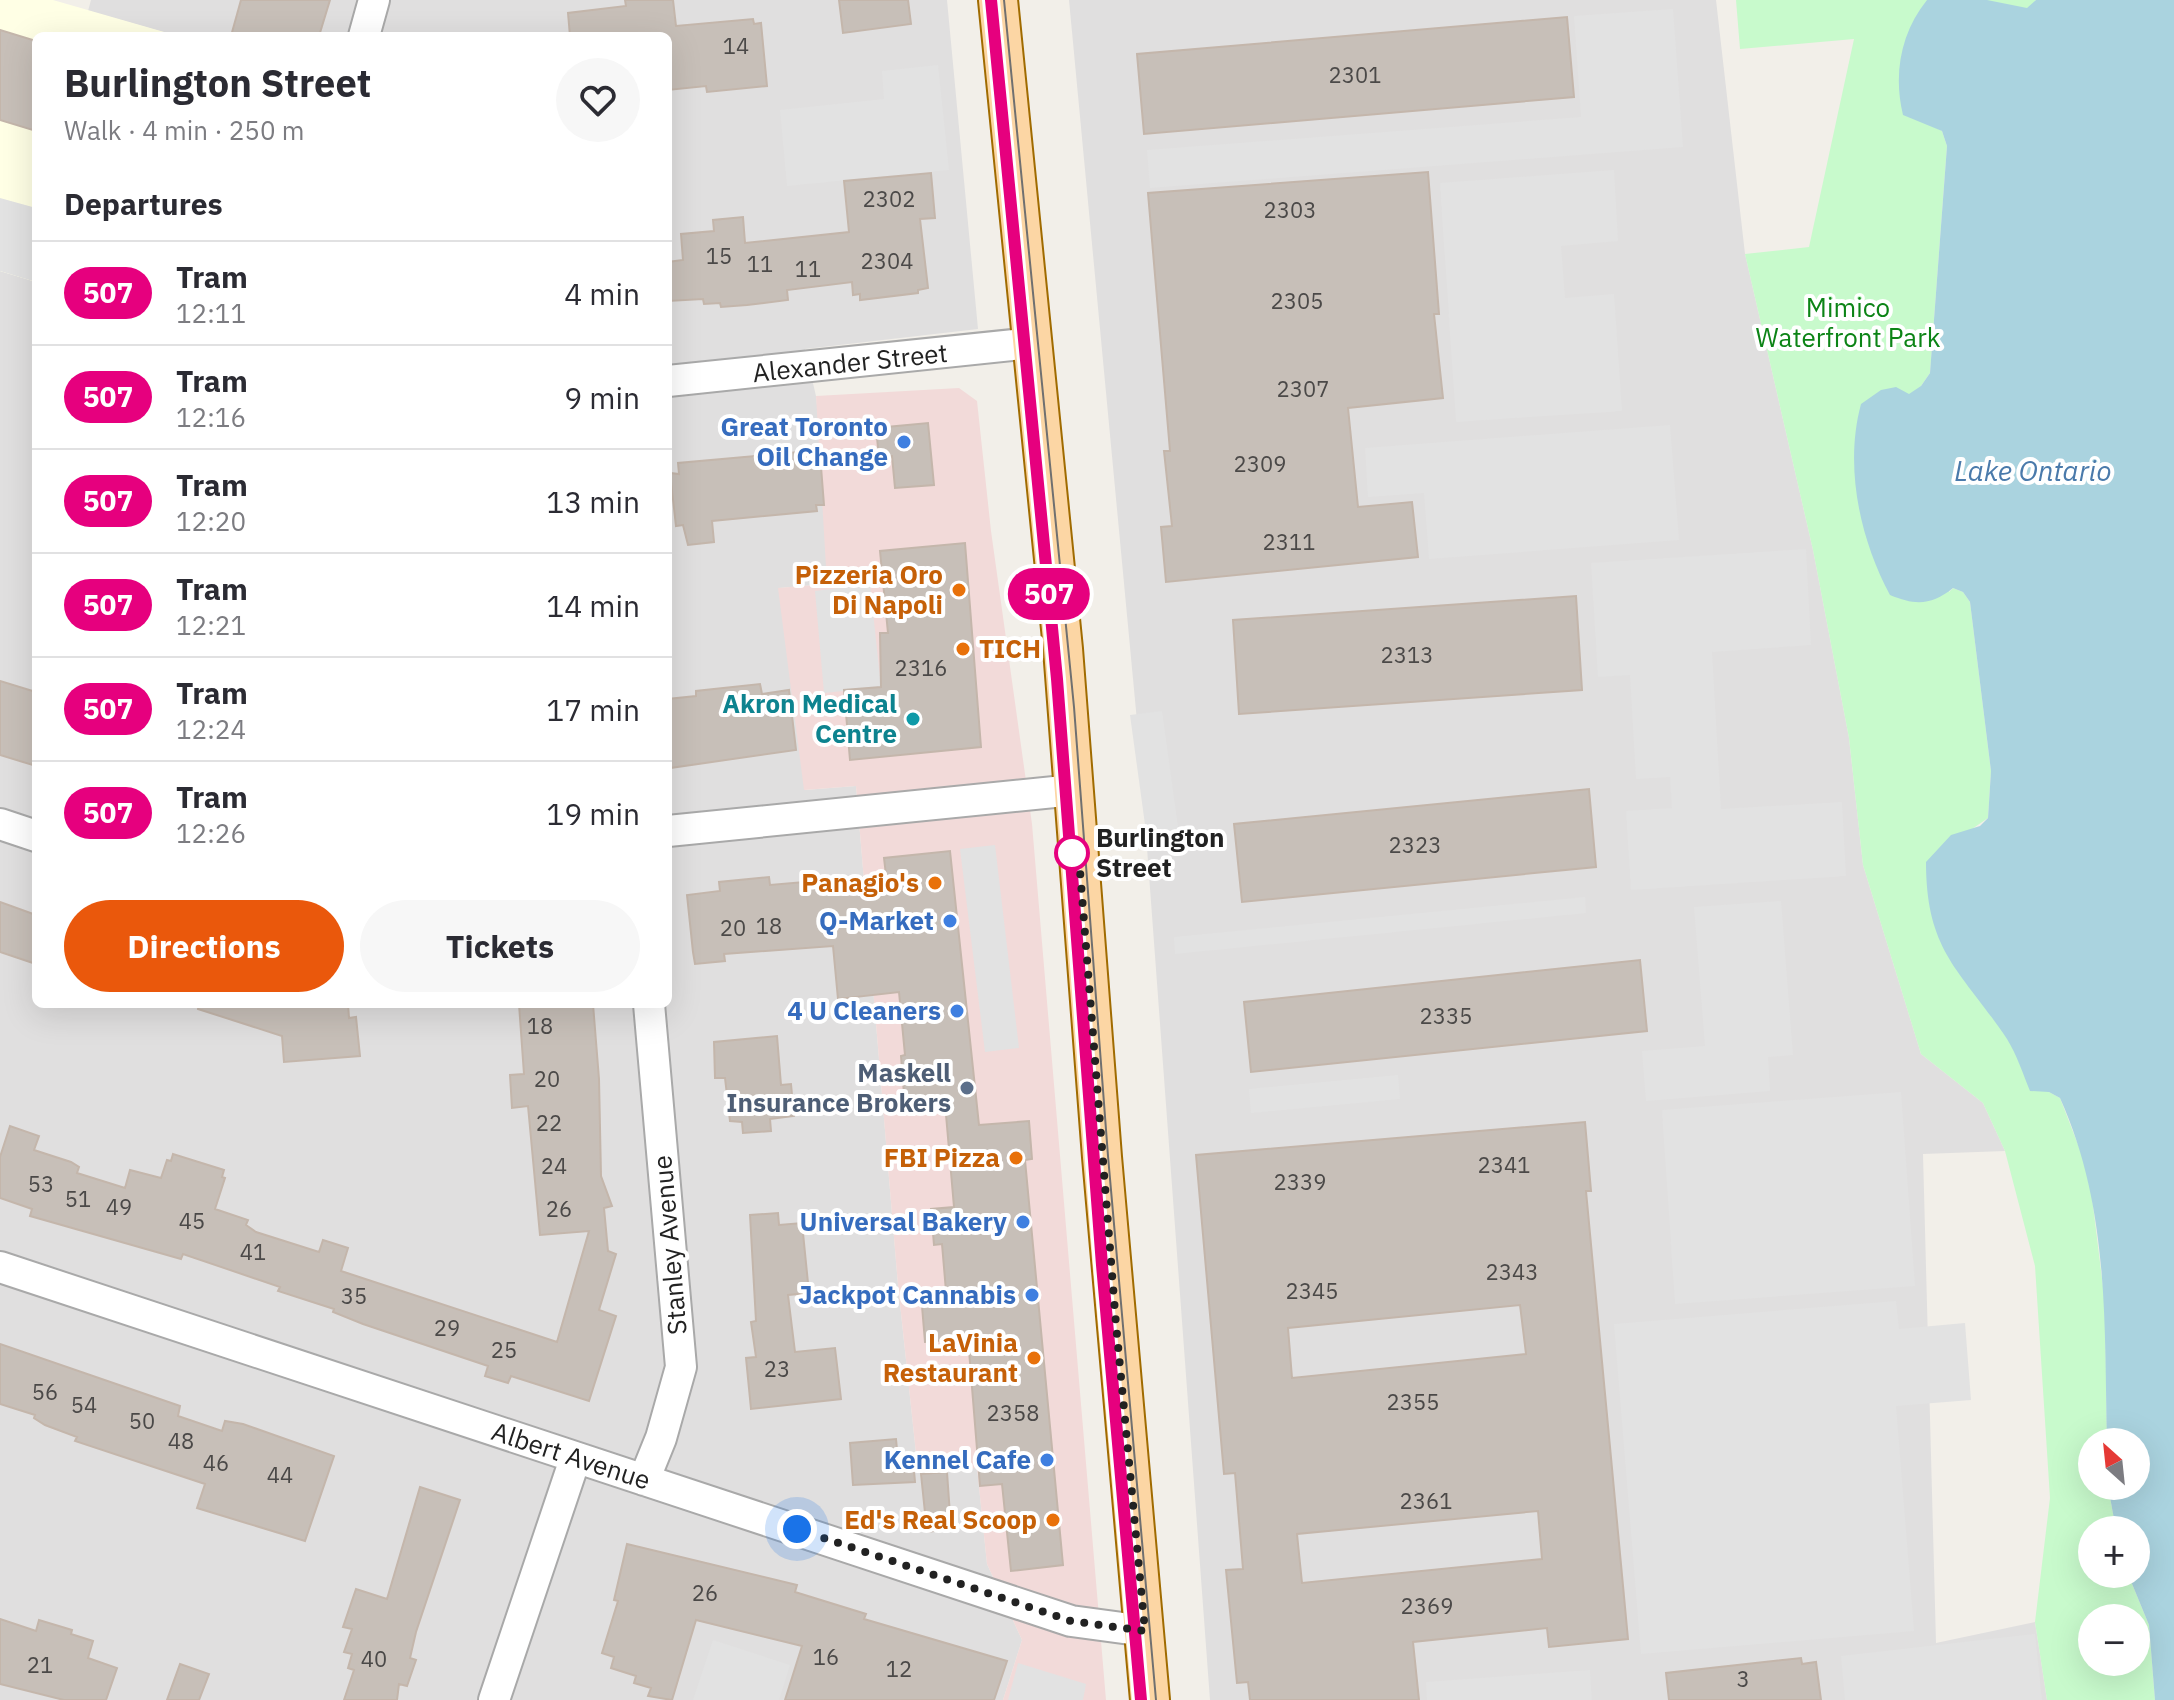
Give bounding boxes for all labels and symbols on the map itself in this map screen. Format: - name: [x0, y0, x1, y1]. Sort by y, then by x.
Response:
- house number: 14: [723, 31, 749, 60]
- house number: 2301: [1329, 60, 1381, 89]
- house number: 2302: [863, 184, 915, 213]
- house number: 2303: [1264, 195, 1316, 224]
- house number: 15: [706, 241, 732, 270]
- house number: 2304: [861, 246, 913, 275]
- house number: 11: [747, 249, 773, 278]
- house number: 11: [795, 254, 821, 283]
- house number: 2305: [1271, 286, 1323, 315]
- park label: Mimico Waterfront Park: [1756, 290, 1941, 354]
- street label: Alexander Street: [751, 335, 949, 389]
- house number: 2307: [1277, 374, 1329, 403]
- place label: Great Toronto Oil Change: [720, 409, 888, 473]
- marker: Great Toronto Oil Change: [895, 433, 913, 451]
- house number: 2309: [1234, 449, 1286, 478]
- water label: Lake Ontario: [1954, 452, 2112, 489]
- house number: 2311: [1263, 527, 1315, 556]
- place label: Pizzeria Oro Di Napoli: [795, 557, 943, 621]
- line badge: 507: [1003, 568, 1095, 620]
- marker: Pizzeria Oro Di Napoli: [950, 581, 968, 599]
- place label: TICH: [979, 631, 1041, 665]
- marker: TICH: [954, 640, 972, 658]
- house number: 2313: [1381, 640, 1433, 669]
- house number: 2316: [895, 653, 947, 682]
- place label: Akron Medical Centre: [722, 686, 897, 750]
- marker: Akron Medical Centre: [904, 710, 922, 728]
- place label: Burlington Street: [1096, 820, 1225, 884]
- house number: 2323: [1389, 830, 1441, 859]
- marker: Burlington Street: [1055, 836, 1089, 870]
- place label: Panagio's: [801, 865, 919, 899]
- marker: Panagio's: [926, 874, 944, 892]
- place label: Q-Market: [819, 903, 934, 937]
- house number: 18: [756, 911, 782, 940]
- marker: Q-Market: [941, 912, 959, 930]
- house number: 20: [720, 913, 746, 942]
- place label: 4 U Cleaners: [787, 993, 941, 1027]
- house number: 2335: [1420, 1001, 1472, 1030]
- marker: 4 U Cleaners: [948, 1002, 966, 1020]
- house number: 18: [527, 1011, 553, 1040]
- place label: Maskell Insurance Brokers: [726, 1055, 951, 1119]
- house number: 20: [534, 1064, 560, 1093]
- marker: Maskell Insurance Brokers: [958, 1079, 976, 1097]
- house number: 22: [536, 1108, 562, 1137]
- place label: FBI Pizza: [884, 1140, 1000, 1174]
- marker: FBI Pizza: [1007, 1149, 1025, 1167]
- house number: 2341: [1478, 1150, 1530, 1179]
- house number: 24: [541, 1151, 567, 1180]
- street label: Stanley Avenue: [644, 1154, 694, 1336]
- house number: 2339: [1274, 1167, 1326, 1196]
- house number: 53: [28, 1169, 54, 1198]
- house number: 51: [65, 1184, 91, 1213]
- house number: 49: [106, 1192, 132, 1221]
- house number: 26: [546, 1194, 572, 1223]
- place label: Universal Bakery: [800, 1204, 1007, 1238]
- house number: 45: [179, 1206, 205, 1235]
- marker: Universal Bakery: [1014, 1213, 1032, 1231]
- house number: 41: [240, 1237, 266, 1266]
- house number: 2343: [1486, 1257, 1538, 1286]
- house number: 2345: [1286, 1276, 1338, 1305]
- place label: Jackpot Cannabis: [798, 1277, 1016, 1311]
- house number: 35: [341, 1281, 367, 1310]
- marker: Jackpot Cannabis: [1023, 1286, 1041, 1304]
- house number: 29: [434, 1313, 460, 1342]
- place label: LaVinia Restaurant: [883, 1325, 1018, 1389]
- house number: 25: [491, 1335, 517, 1364]
- marker: LaVinia Restaurant: [1025, 1349, 1043, 1367]
- house number: 23: [764, 1354, 790, 1383]
- house number: 56: [32, 1377, 58, 1406]
- house number: 2355: [1387, 1387, 1439, 1416]
- house number: 54: [71, 1390, 97, 1419]
- house number: 2358: [987, 1398, 1039, 1427]
- house number: 50: [129, 1406, 155, 1435]
- street label: Albert Avenue: [488, 1413, 655, 1497]
- house number: 48: [168, 1426, 194, 1455]
- north arrow: [2078, 1428, 2150, 1500]
- place label: Kennel Cafe: [884, 1442, 1031, 1476]
- house number: 46: [203, 1448, 229, 1477]
- marker: Kennel Cafe: [1038, 1451, 1056, 1469]
- house number: 44: [267, 1460, 293, 1489]
- house number: 2361: [1400, 1486, 1452, 1515]
- place label: Ed's Real Scoop: [844, 1502, 1037, 1536]
- your location: [777, 1509, 817, 1549]
- marker: Ed's Real Scoop: [1044, 1511, 1062, 1529]
- house number: 26: [692, 1578, 718, 1607]
- house number: 2369: [1401, 1591, 1453, 1620]
- house number: 16: [813, 1642, 839, 1671]
- house number: 40: [361, 1644, 387, 1673]
- house number: 21: [27, 1650, 53, 1679]
- house number: 12: [886, 1654, 912, 1683]
- house number: 3: [1736, 1664, 1750, 1693]

